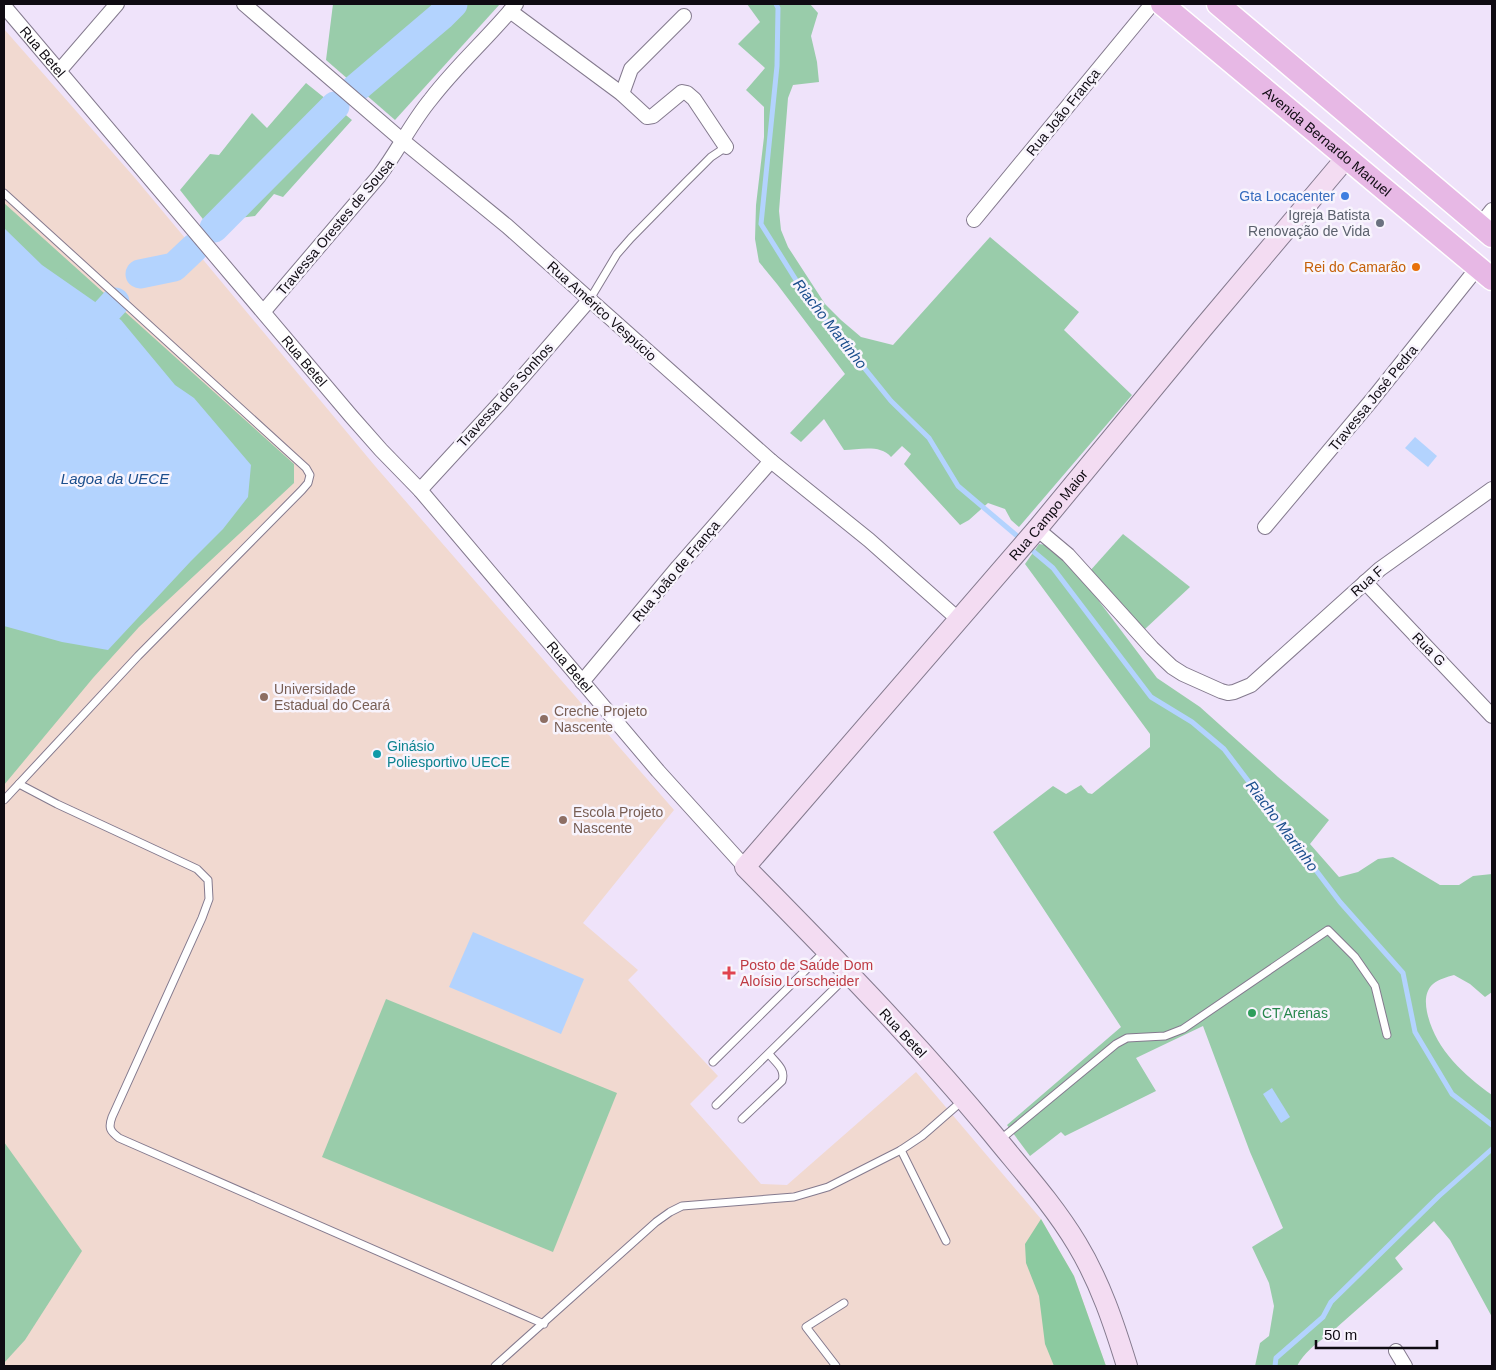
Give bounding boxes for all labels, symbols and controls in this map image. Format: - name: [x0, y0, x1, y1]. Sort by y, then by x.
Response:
- street label: Rua Betel: [17, 23, 69, 80]
- street label: Rua João França: [1023, 65, 1103, 159]
- street label: Avenida Bernardo Manuel: [1260, 84, 1394, 200]
- street label: Travessa Orestes de Sousa: [273, 155, 397, 298]
- place label: Gta Locacenter: [1239, 188, 1335, 204]
- marker: Gta Locacenter: [1339, 190, 1351, 202]
- place label: Igreja Batista Renovação de Vida: [1248, 207, 1370, 239]
- marker: Igreja Batista Renovação de Vida: [1374, 217, 1386, 229]
- street label: Rua Américo Vespúcio: [544, 258, 660, 364]
- place label: Rei do Camarão: [1304, 259, 1406, 275]
- marker: Rei do Camarão: [1410, 261, 1422, 273]
- water label: Riacho Martinho: [790, 275, 871, 372]
- street label: Rua Betel: [278, 332, 330, 390]
- street label: Travessa dos Sonhos: [454, 340, 556, 450]
- street label: Travessa José Pedra: [1325, 342, 1421, 454]
- street label: Rua Campo Maior: [1006, 466, 1091, 564]
- water label: Lagoa da UECE: [61, 470, 170, 487]
- street label: Rua João de França: [629, 517, 723, 625]
- street label: Rua F: [1347, 562, 1387, 600]
- street label: Rua G: [1409, 629, 1449, 669]
- street label: Rua Betel: [544, 638, 596, 695]
- place label: Universidade Estadual do Ceará: [274, 681, 390, 713]
- marker: Universidade Estadual do Ceará: [258, 691, 270, 703]
- place label: Creche Projeto Nascente: [554, 703, 648, 735]
- marker: Creche Projeto Nascente: [538, 713, 550, 725]
- place label: Ginásio Poliesportivo UECE: [387, 738, 510, 770]
- marker: Ginásio Poliesportivo UECE: [371, 748, 383, 760]
- water label: Riacho Martinho: [1243, 777, 1322, 874]
- place label: Escola Projeto Nascente: [573, 804, 663, 836]
- marker: Escola Projeto Nascente: [557, 814, 569, 826]
- place label: Posto de Saúde Dom Aloísio Lorscheider: [740, 957, 873, 989]
- marker: Posto de Saúde Dom Aloísio Lorscheider: [722, 966, 736, 980]
- street label: Rua Betel: [876, 1005, 930, 1061]
- place label: CT Arenas: [1262, 1005, 1328, 1021]
- marker: CT Arenas: [1246, 1007, 1258, 1019]
- scale bar: [1316, 1318, 1437, 1350]
- text: 50 m: [1324, 1326, 1357, 1343]

